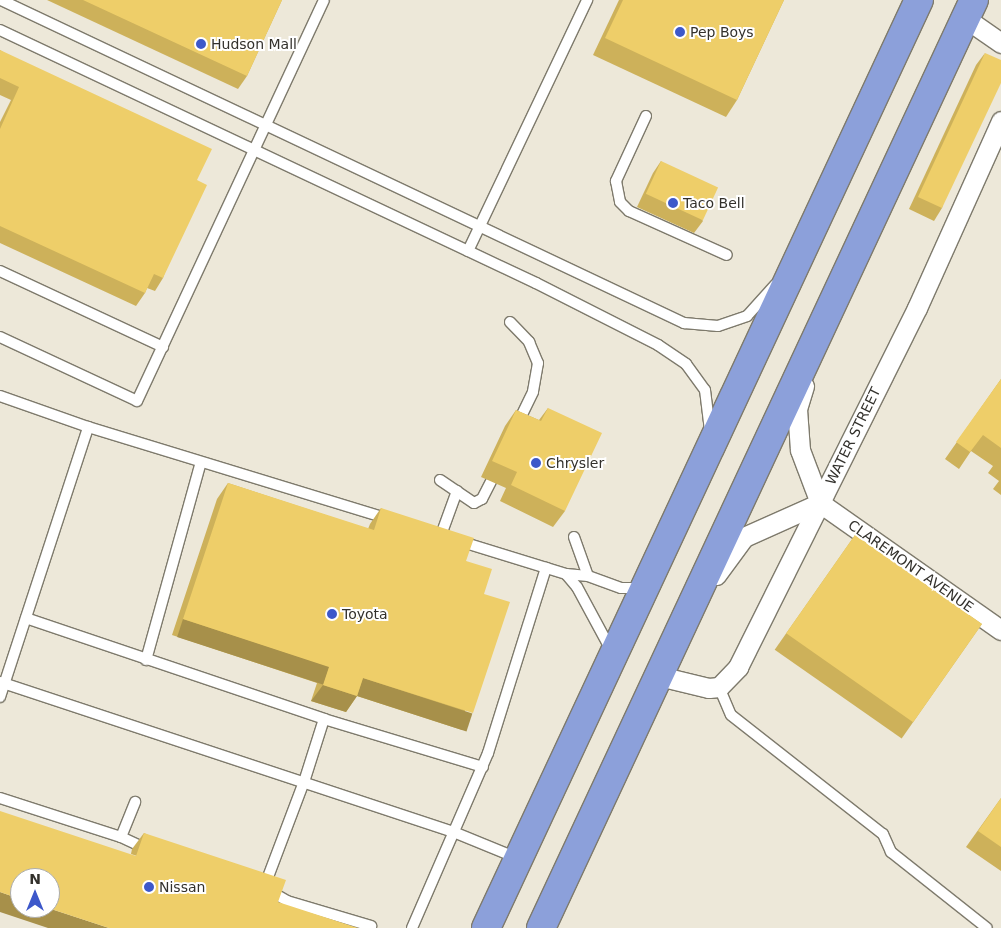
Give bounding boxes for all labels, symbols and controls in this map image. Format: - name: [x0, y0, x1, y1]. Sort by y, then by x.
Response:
- place label: Pep Boys: [690, 24, 754, 40]
- marker: Pep Boys: [674, 26, 686, 38]
- place label: Hudson Mall: [211, 36, 297, 52]
- marker: Hudson Mall: [195, 38, 207, 50]
- place label: Taco Bell: [683, 195, 745, 211]
- marker: Taco Bell: [667, 197, 679, 209]
- street label: WATER STREET: [822, 384, 884, 488]
- place label: Chrysler: [546, 455, 604, 471]
- marker: Chrysler: [530, 457, 542, 469]
- street label: CLAREMONT AVENUE: [845, 516, 977, 616]
- place label: Toyota: [342, 606, 388, 622]
- marker: Toyota: [326, 608, 338, 620]
- north arrow: [10, 868, 60, 918]
- text: N: [29, 871, 41, 887]
- place label: Nissan: [159, 879, 205, 895]
- marker: Nissan: [143, 881, 155, 893]

